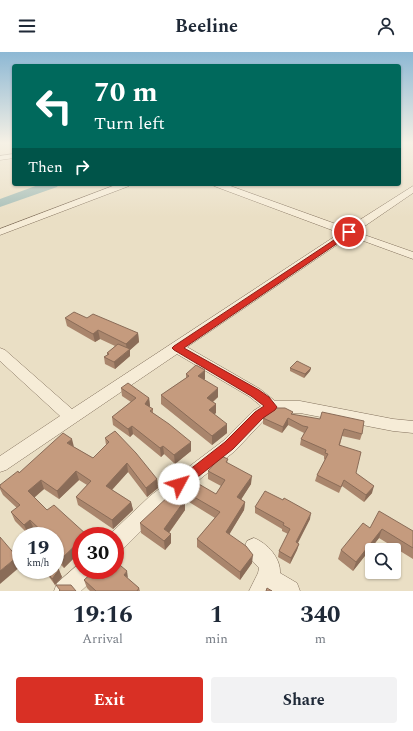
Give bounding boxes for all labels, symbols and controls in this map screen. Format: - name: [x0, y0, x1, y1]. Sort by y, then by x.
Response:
- text: Beeline: [175, 13, 238, 40]
- icon: menu: [16, 15, 38, 37]
- icon: person: [375, 15, 397, 37]
- text: 70 m: [94, 71, 158, 114]
- icon: left: [28, 80, 80, 132]
- text: Turn left: [94, 110, 165, 137]
- text: Then: [28, 156, 63, 179]
- icon: right: [71, 156, 93, 178]
- pin: [332, 215, 366, 249]
- icon: arrive: [338, 221, 360, 243]
- position arrow: [158, 463, 200, 505]
- speed limit sign: 30: [72, 527, 124, 579]
- text: 19: [27, 533, 49, 563]
- map controls: [365, 543, 401, 579]
- button: search: [365, 543, 401, 579]
- text: km/h: [27, 555, 49, 571]
- text: 19:16: [72, 597, 133, 633]
- text: 1: [210, 597, 223, 633]
- text: 340: [300, 597, 341, 633]
- text: Arrival: [82, 629, 123, 649]
- text: min: [205, 629, 228, 649]
- text: m: [315, 629, 326, 649]
- button: Exit: [16, 677, 203, 723]
- button: Share: [211, 677, 397, 723]

